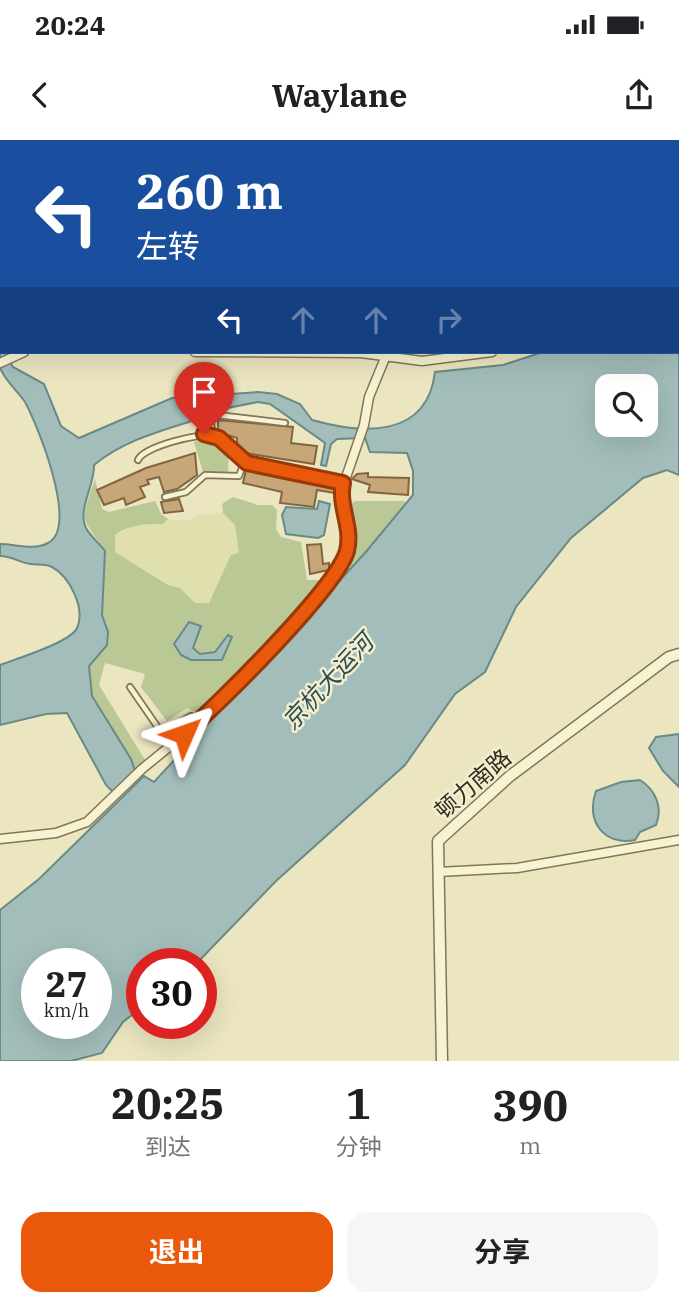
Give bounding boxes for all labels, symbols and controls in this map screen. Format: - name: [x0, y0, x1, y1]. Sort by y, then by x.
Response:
- text: 20:24: [35, 8, 105, 42]
- text: Waylane: [272, 74, 407, 116]
- icon: back: [21, 76, 59, 114]
- icon: share: [620, 76, 658, 114]
- text: 260 m: [136, 159, 283, 222]
- icon: left: [21, 168, 112, 259]
- text: 左转: [136, 225, 200, 267]
- icon: left: [211, 301, 249, 339]
- icon: ahead: [284, 301, 322, 339]
- icon: ahead: [357, 301, 395, 339]
- icon: right: [430, 301, 468, 339]
- pin: [174, 362, 234, 434]
- icon: arrive: [185, 373, 223, 411]
- map controls: [595, 374, 658, 437]
- button: search: [595, 374, 658, 437]
- water label: 京杭大运河: [275, 624, 383, 736]
- position arrow: [147, 697, 221, 771]
- street label: 顿力南路: [428, 742, 517, 825]
- speed limit sign: 30: [126, 948, 217, 1039]
- text: 27: [45, 961, 88, 1007]
- text: km/h: [44, 999, 89, 1022]
- text: 20:25: [111, 1076, 224, 1131]
- text: 1: [346, 1076, 371, 1131]
- text: 390: [492, 1078, 568, 1133]
- text: m: [519, 1130, 541, 1160]
- text: 到达: [145, 1131, 191, 1161]
- text: 分钟: [335, 1131, 381, 1161]
- button: 退出: [21, 1212, 333, 1292]
- button: 分享: [347, 1212, 658, 1292]

